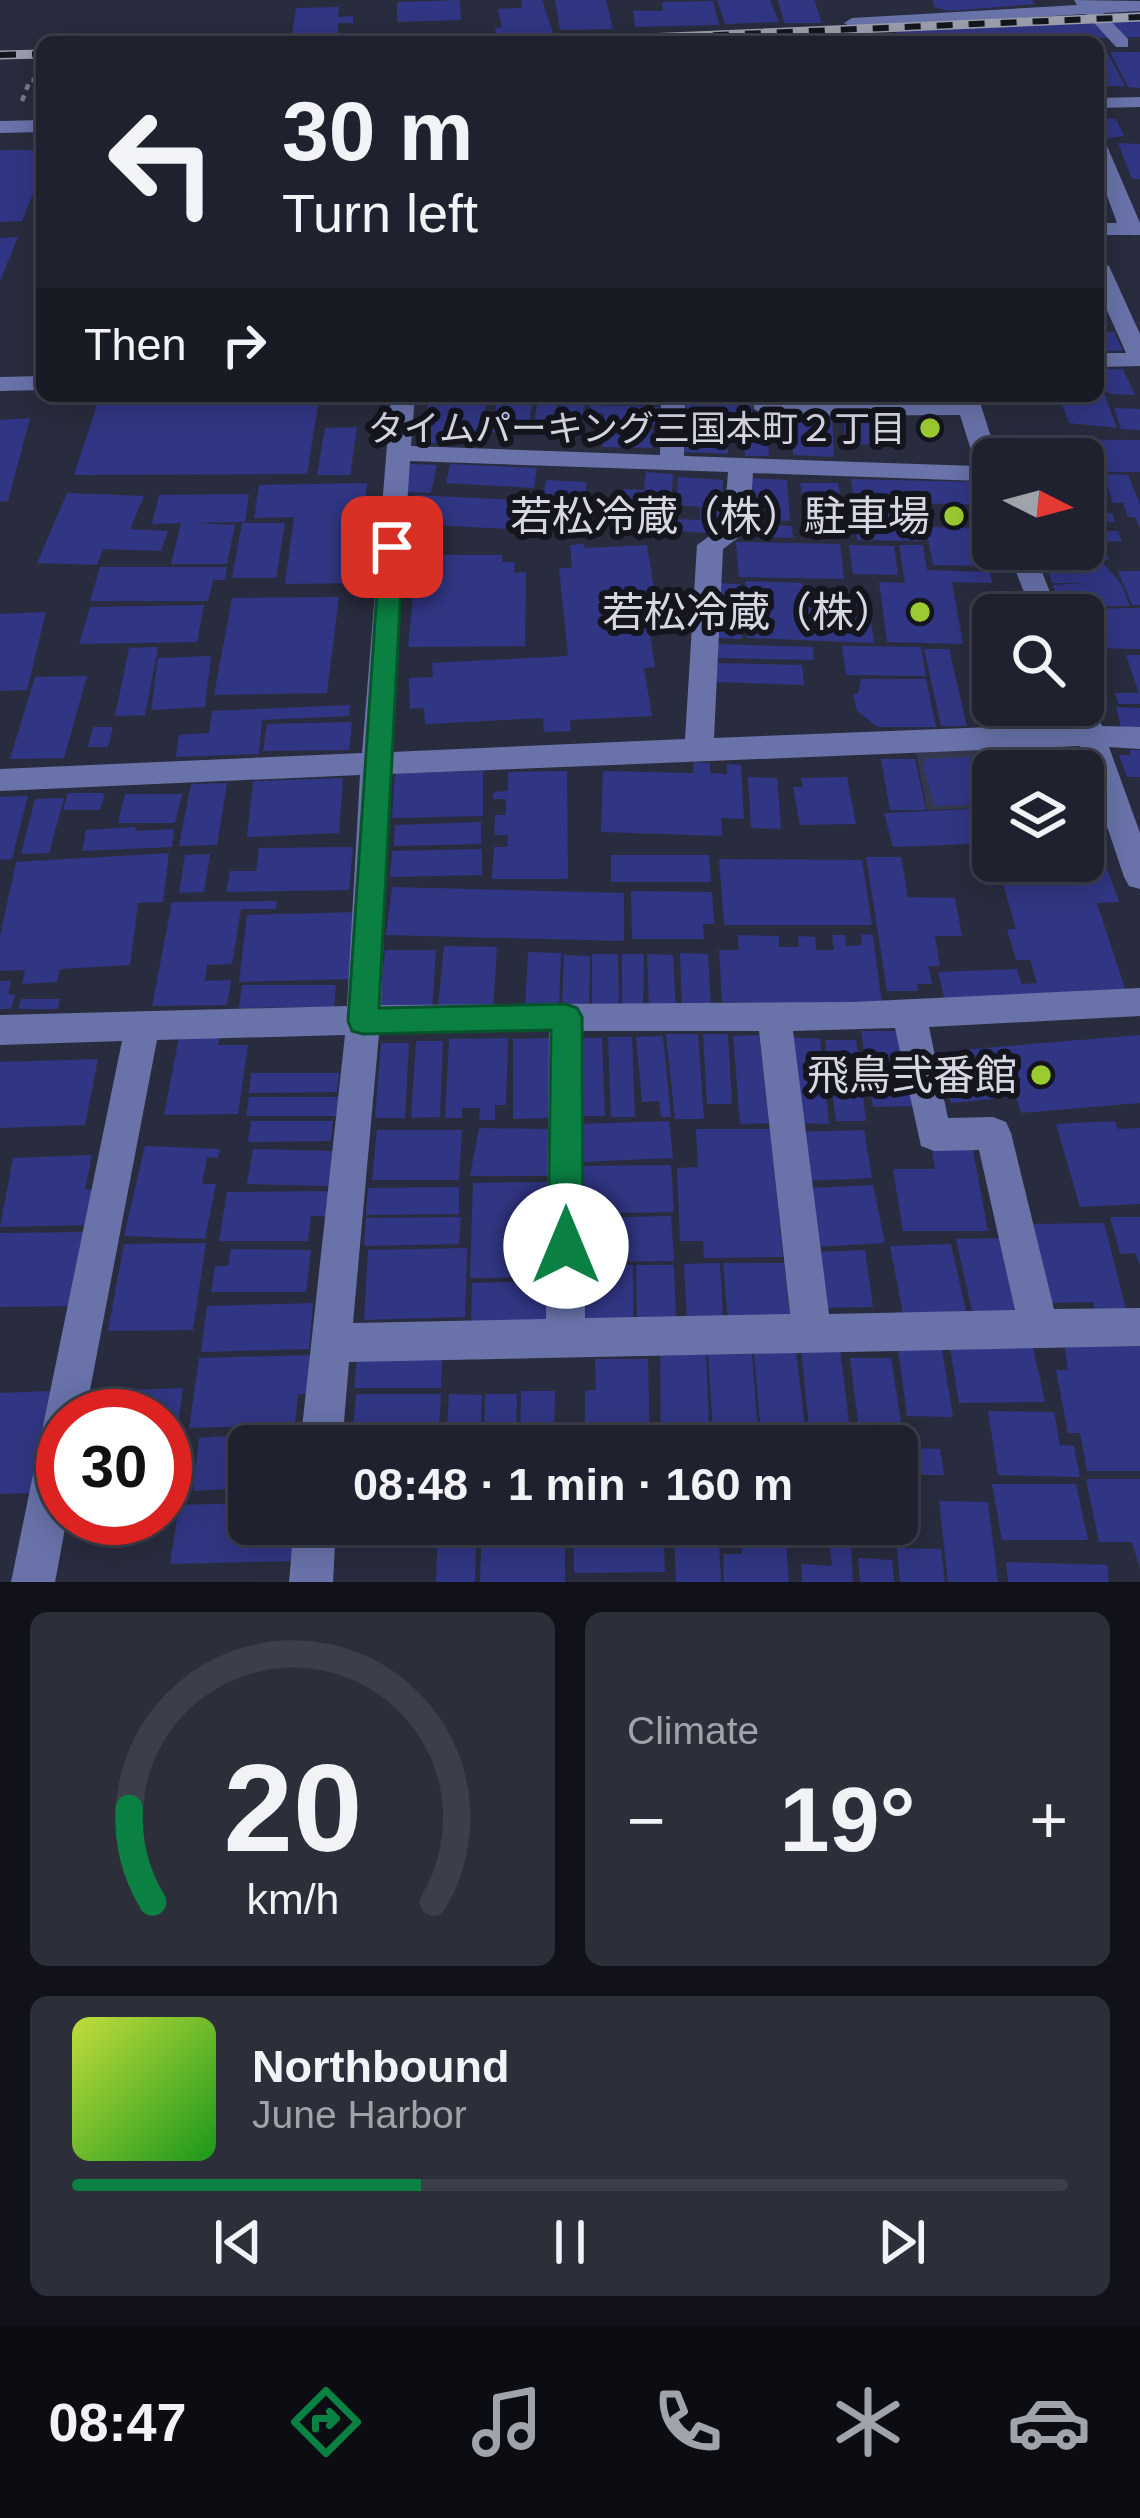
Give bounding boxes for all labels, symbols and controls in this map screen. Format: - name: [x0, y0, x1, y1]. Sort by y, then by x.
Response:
- icon: left: [84, 84, 240, 240]
- text: 30 m: [282, 84, 473, 178]
- text: Turn left: [282, 183, 478, 243]
- icon: right: [211, 312, 277, 378]
- text: Then: [84, 319, 187, 370]
- place label: タイムパーキング三国本町２丁目: [368, 408, 906, 449]
- marker: タイムパーキング三国本町２丁目: [917, 415, 943, 441]
- north arrow: [972, 438, 1104, 570]
- map controls: [972, 438, 1104, 882]
- place label: 若松冷蔵（株）駐車場: [510, 493, 930, 540]
- pin: [341, 496, 443, 598]
- marker: 若松冷蔵（株）駐車場: [941, 503, 967, 529]
- icon: arrive: [359, 514, 425, 580]
- place label: 若松冷蔵（株）: [602, 589, 896, 636]
- button: search: [972, 594, 1104, 726]
- marker: 若松冷蔵（株）: [907, 599, 933, 625]
- button: layers: [972, 750, 1104, 882]
- place label: 飛鳥弐番館: [807, 1052, 1017, 1099]
- marker: 飛鳥弐番館: [1028, 1062, 1054, 1088]
- position arrow: [503, 1183, 629, 1309]
- speed limit sign: 30: [36, 1389, 192, 1545]
- text: 08:48 · 1 min · 160 m: [353, 1459, 793, 1510]
- text: Climate: [627, 1709, 759, 1752]
- text: 20: [223, 1738, 362, 1877]
- text: 19°: [779, 1770, 916, 1870]
- text: −: [627, 1783, 666, 1857]
- text: +: [1029, 1783, 1068, 1857]
- text: km/h: [246, 1875, 339, 1923]
- text: Northbound: [252, 2041, 509, 2092]
- text: June Harbor: [252, 2093, 467, 2136]
- icon: previous: [205, 2209, 271, 2275]
- icon: pause: [537, 2209, 603, 2275]
- icon: next: [869, 2209, 935, 2275]
- icon: directions: [284, 2380, 368, 2464]
- icon: music: [465, 2380, 549, 2464]
- icon: phone: [646, 2380, 730, 2464]
- icon: climate: [826, 2380, 910, 2464]
- icon: car: [1007, 2380, 1091, 2464]
- text: 08:47: [48, 2392, 187, 2452]

